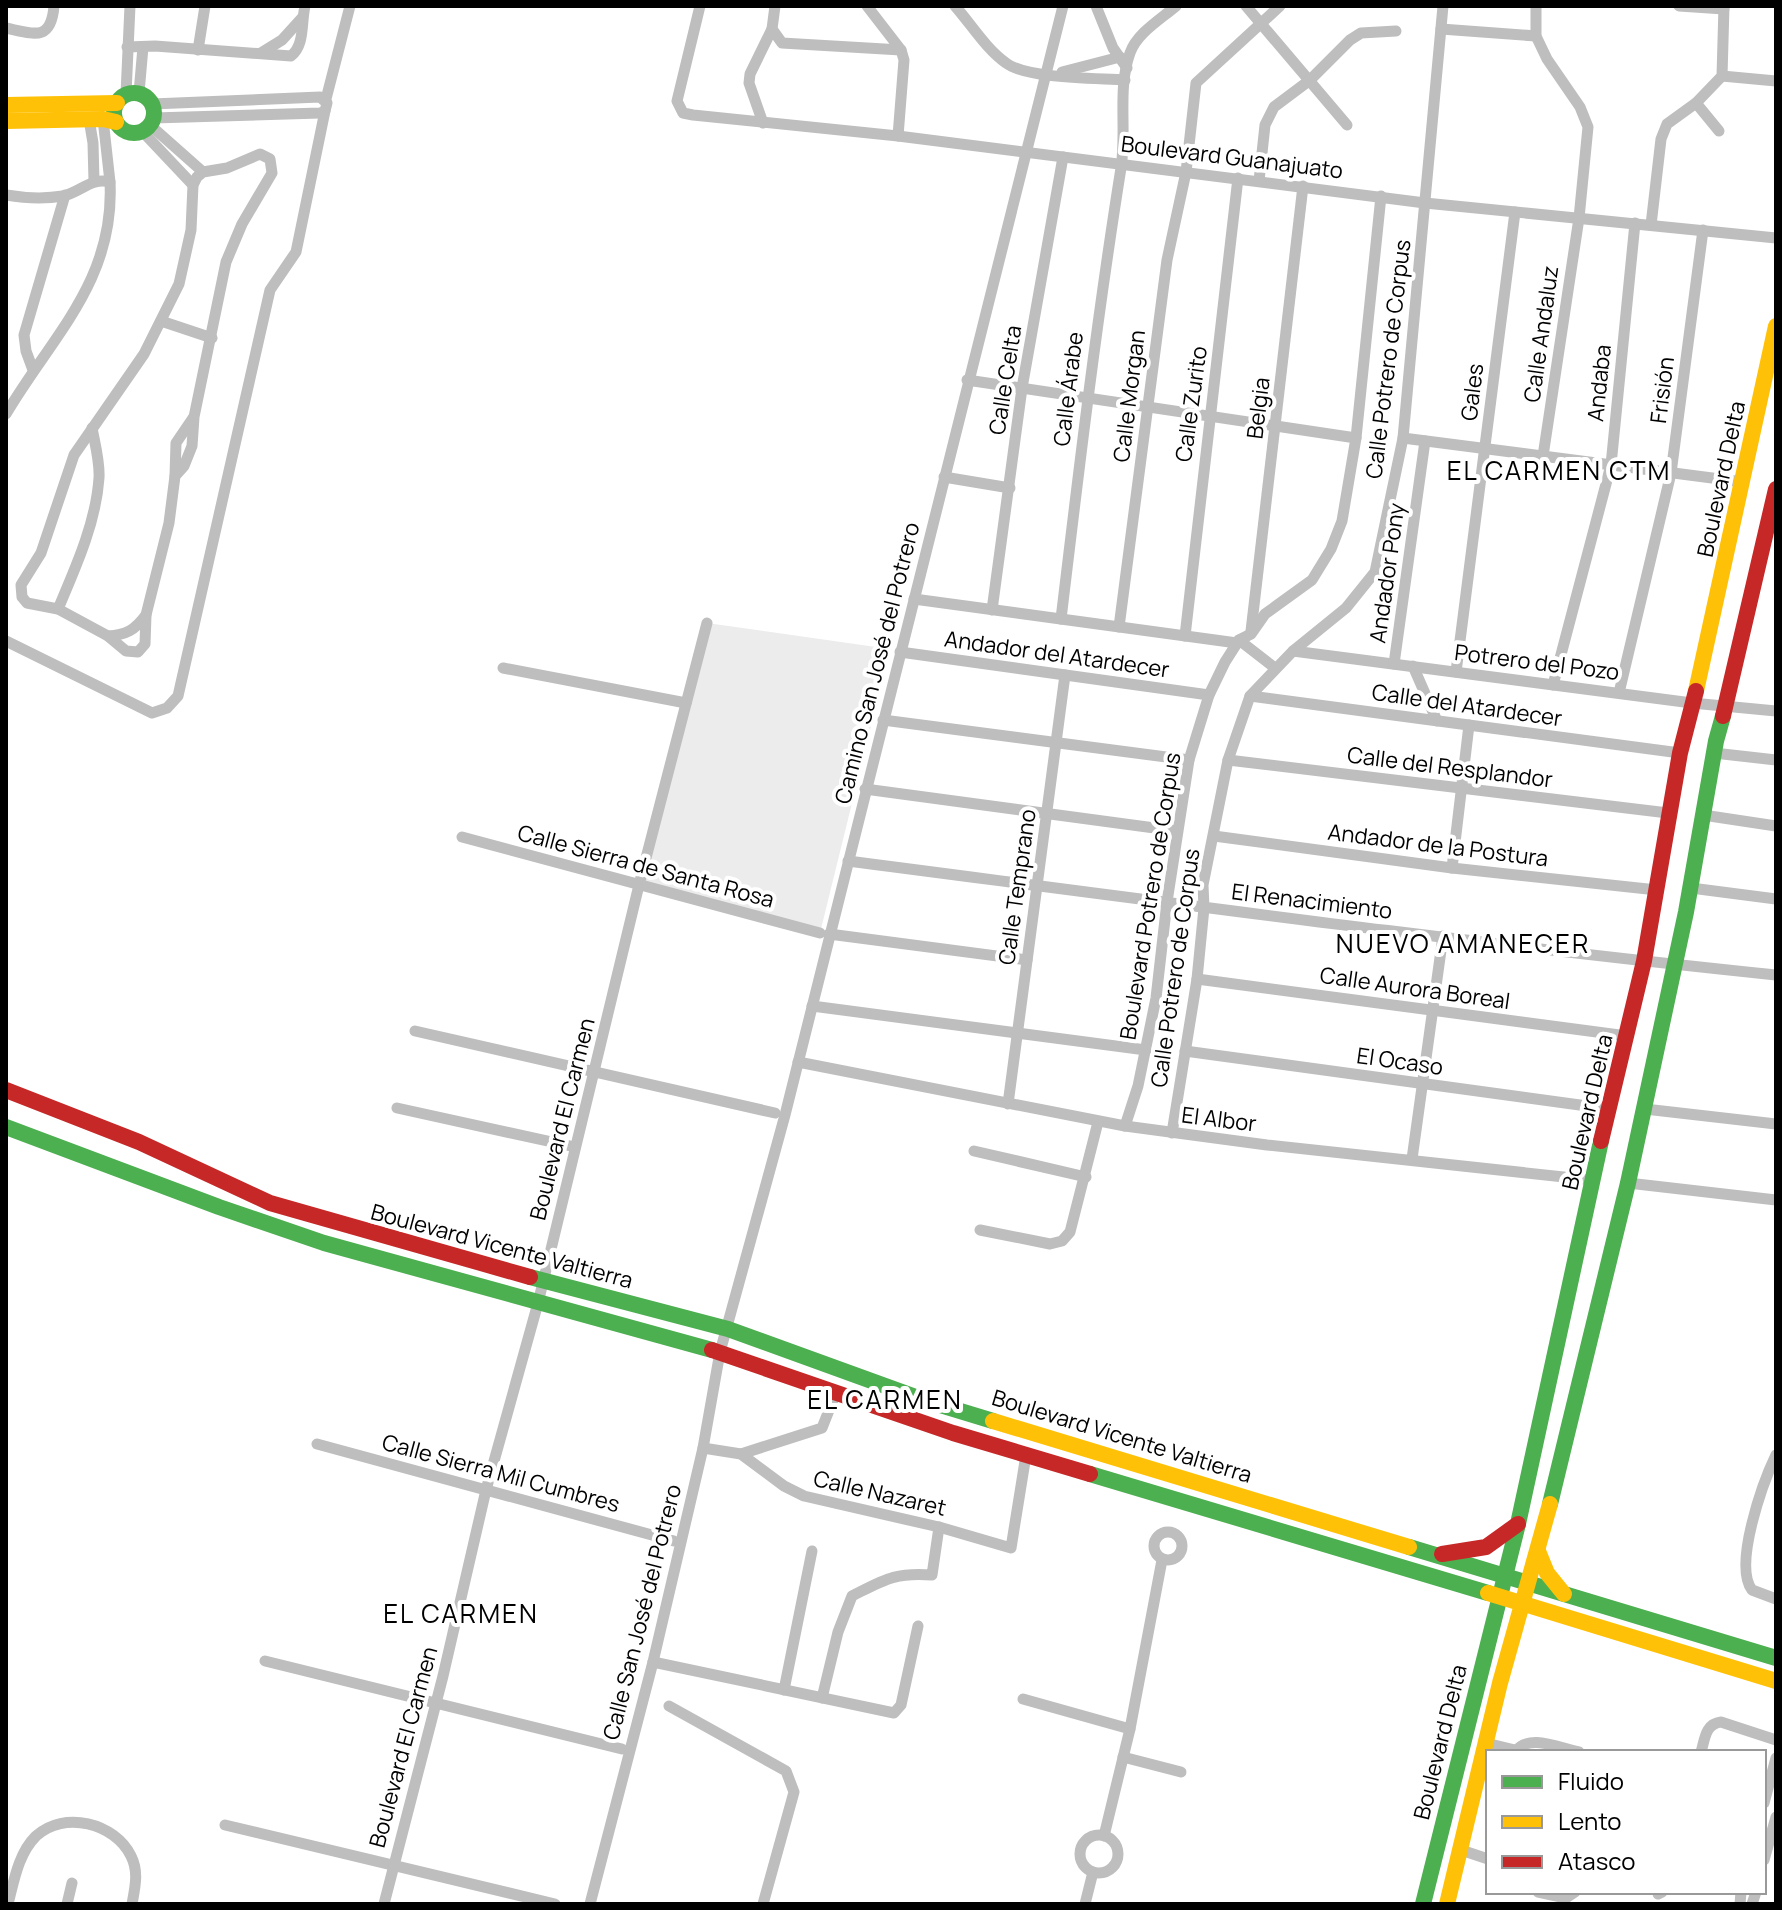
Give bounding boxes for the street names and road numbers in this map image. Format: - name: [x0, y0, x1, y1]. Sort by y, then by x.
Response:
- street label: Boulevard Guanajuato: [1119, 129, 1345, 185]
- street label: Calle Potrero de Corpus: [1358, 238, 1418, 480]
- street label: Calle Andaluz: [1517, 264, 1565, 404]
- street label: Calle Celta: [982, 323, 1028, 437]
- street label: Calle Morgan: [1106, 328, 1152, 464]
- street label: Calle Árabe: [1046, 330, 1090, 448]
- street label: Andaba: [1580, 343, 1618, 423]
- street label: Calle Zurito: [1168, 344, 1214, 464]
- street label: Frisión: [1643, 355, 1681, 425]
- street label: Gales: [1454, 362, 1490, 422]
- street label: Belgia: [1239, 375, 1277, 441]
- street label: Boulevard Delta: [1690, 398, 1752, 560]
- street label: Andador Pony: [1362, 501, 1412, 645]
- street label: Camino San José del Potrero: [827, 519, 927, 807]
- street label: Andador del Atardecer: [943, 623, 1171, 685]
- street label: Potrero del Pozo: [1453, 637, 1621, 687]
- street label: Calle del Atardecer: [1370, 677, 1564, 733]
- street label: Calle del Resplandor: [1346, 740, 1554, 794]
- street label: Boulevard Potrero de Corpus: [1112, 750, 1188, 1042]
- street label: Calle Temprano: [991, 807, 1043, 967]
- street label: Calle Sierra de Santa Rosa: [515, 817, 777, 915]
- street label: Andador de la Postura: [1326, 817, 1550, 873]
- street label: Calle Potrero de Corpus: [1143, 847, 1207, 1089]
- street label: El Renacimiento: [1230, 876, 1394, 926]
- street label: Calle Aurora Boreal: [1318, 960, 1512, 1016]
- street label: Boulevard El Carmen: [522, 1015, 602, 1223]
- street label: Boulevard Delta: [1555, 1031, 1619, 1193]
- street label: El Ocaso: [1355, 1040, 1445, 1082]
- street label: El Albor: [1180, 1100, 1258, 1138]
- street label: Boulevard Vicente Valtierra: [368, 1197, 636, 1295]
- street label: Boulevard Vicente Valtierra: [988, 1382, 1256, 1490]
- street label: Calle Sierra Mil Cumbres: [379, 1427, 623, 1519]
- street label: Calle Nazaret: [811, 1463, 950, 1523]
- street label: Calle San José del Potrero: [596, 1481, 688, 1743]
- street label: Boulevard El Carmen: [362, 1643, 444, 1851]
- street label: Boulevard Delta: [1406, 1661, 1474, 1823]

